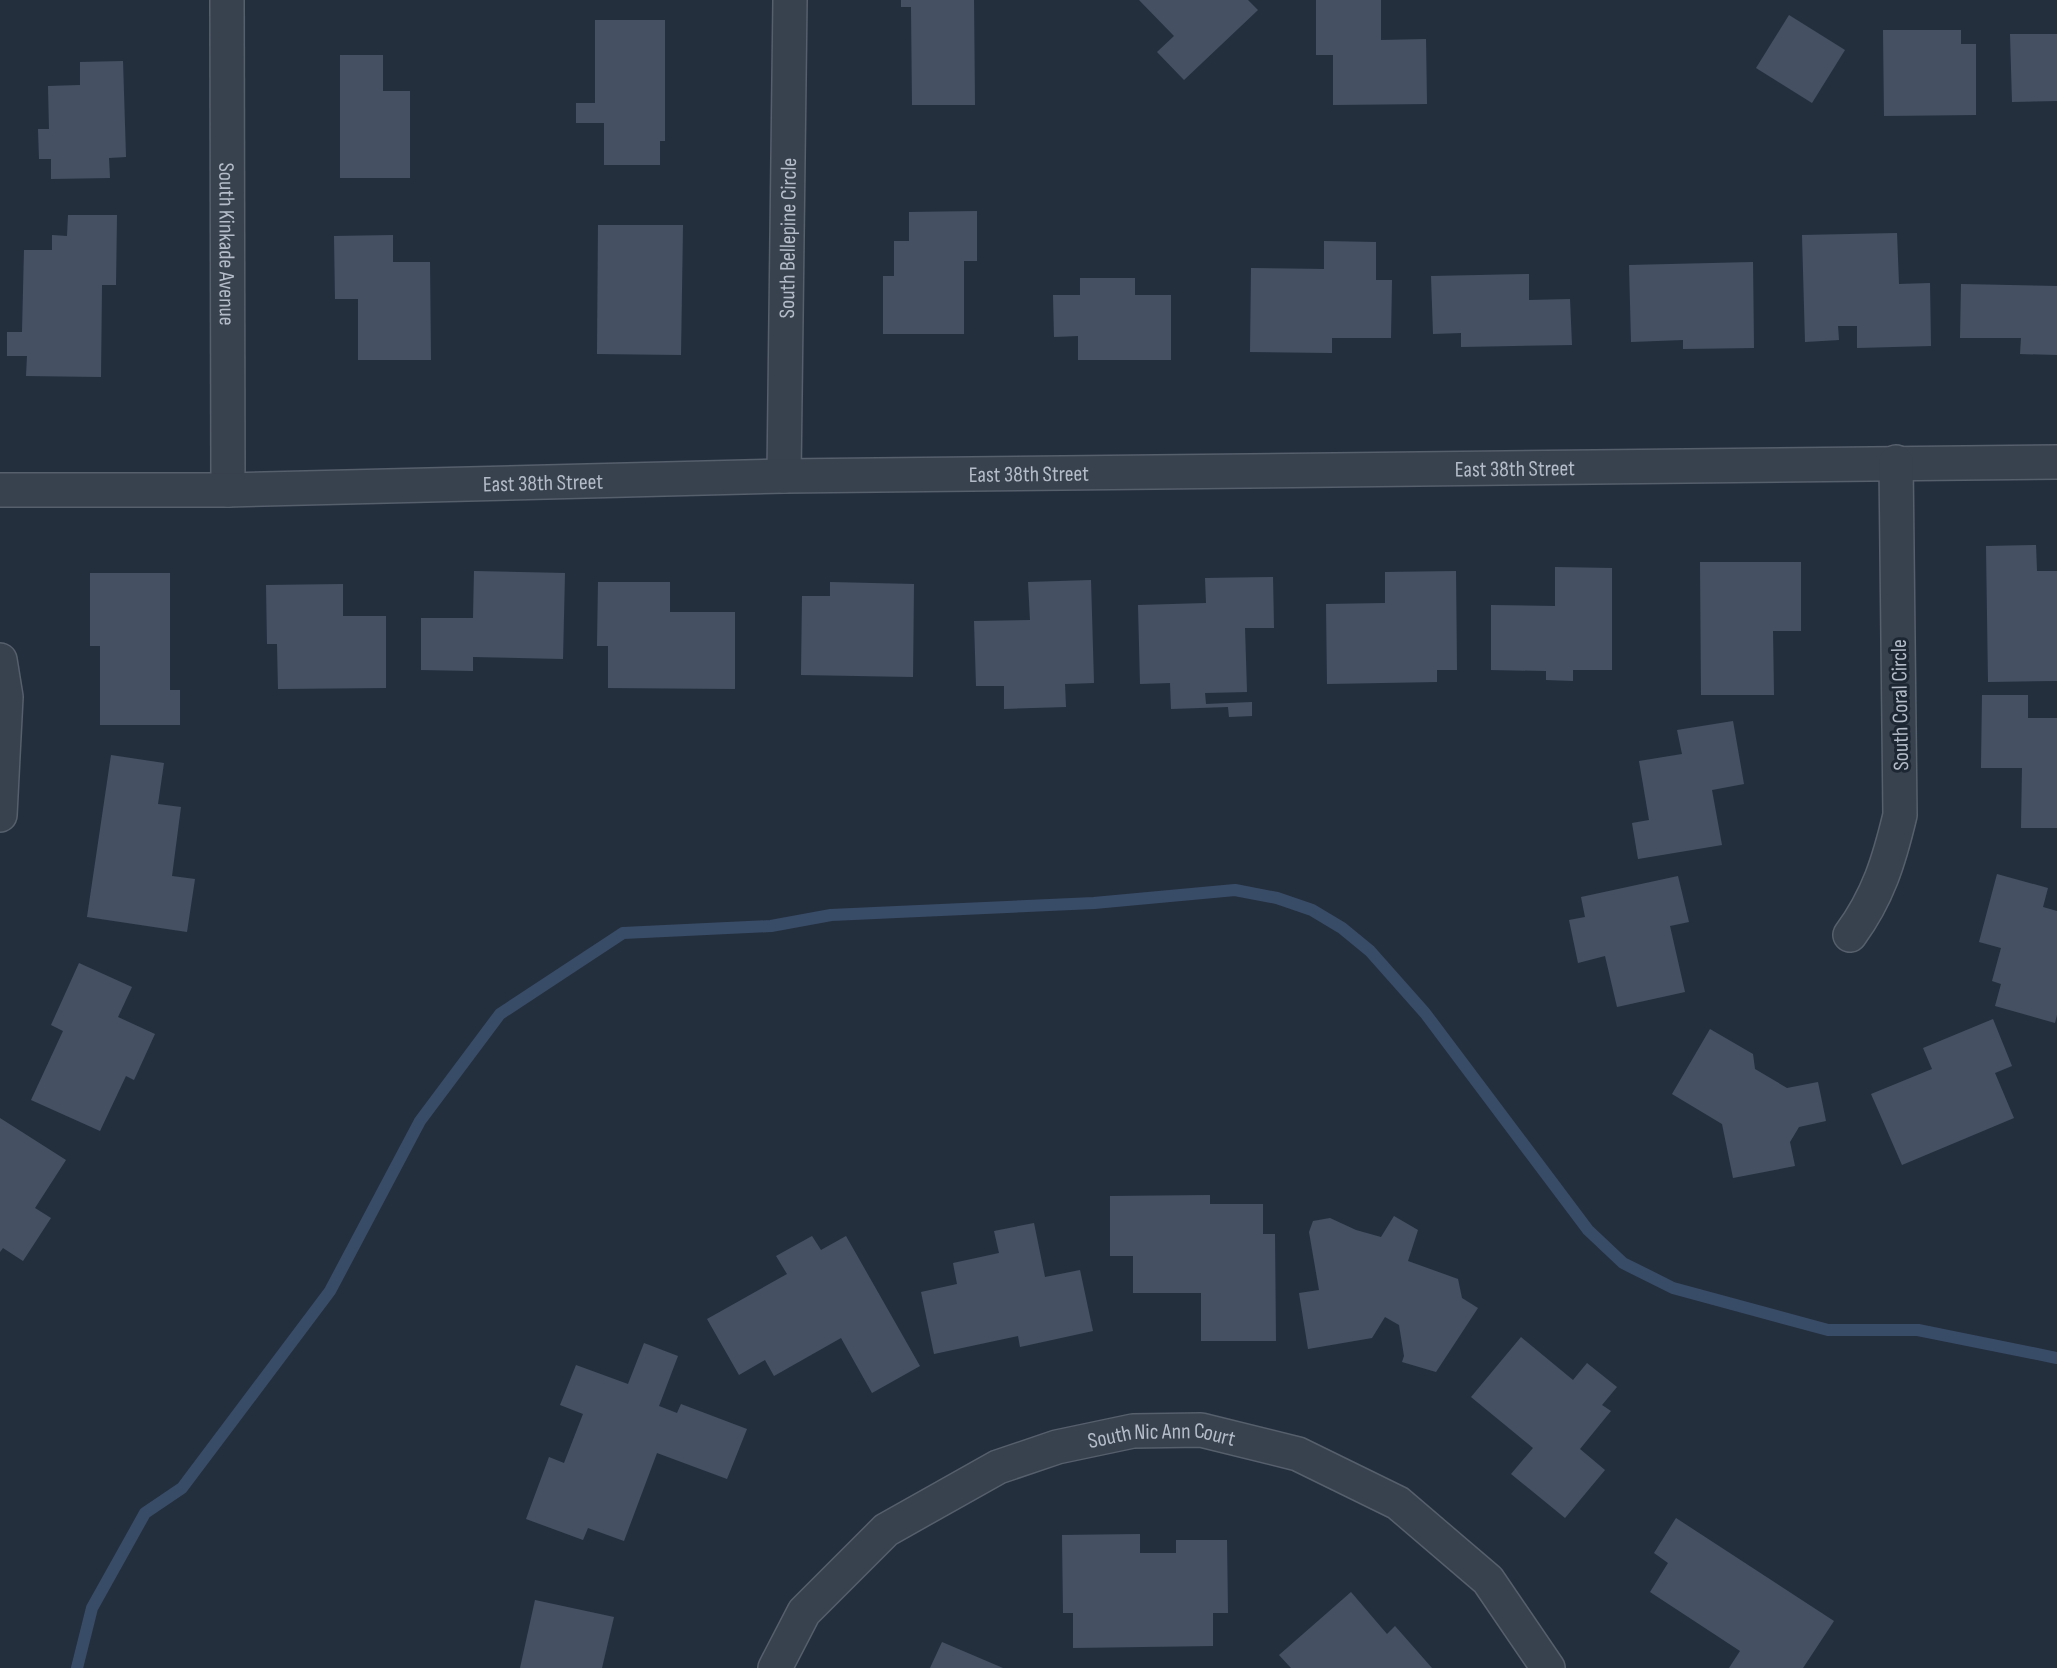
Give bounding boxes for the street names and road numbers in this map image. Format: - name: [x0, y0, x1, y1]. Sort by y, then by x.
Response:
- street label: South Bellepine Circle: [774, 158, 803, 318]
- street label: South Kinkade Avenue: [212, 162, 240, 326]
- street label: East 38th Street: [1454, 455, 1575, 484]
- street label: East 38th Street: [969, 461, 1089, 489]
- street label: East 38th Street: [482, 469, 604, 499]
- street label: South Coral Circle: [1886, 639, 1915, 771]
- street label: South Nic Ann Court: [1085, 1418, 1238, 1455]

